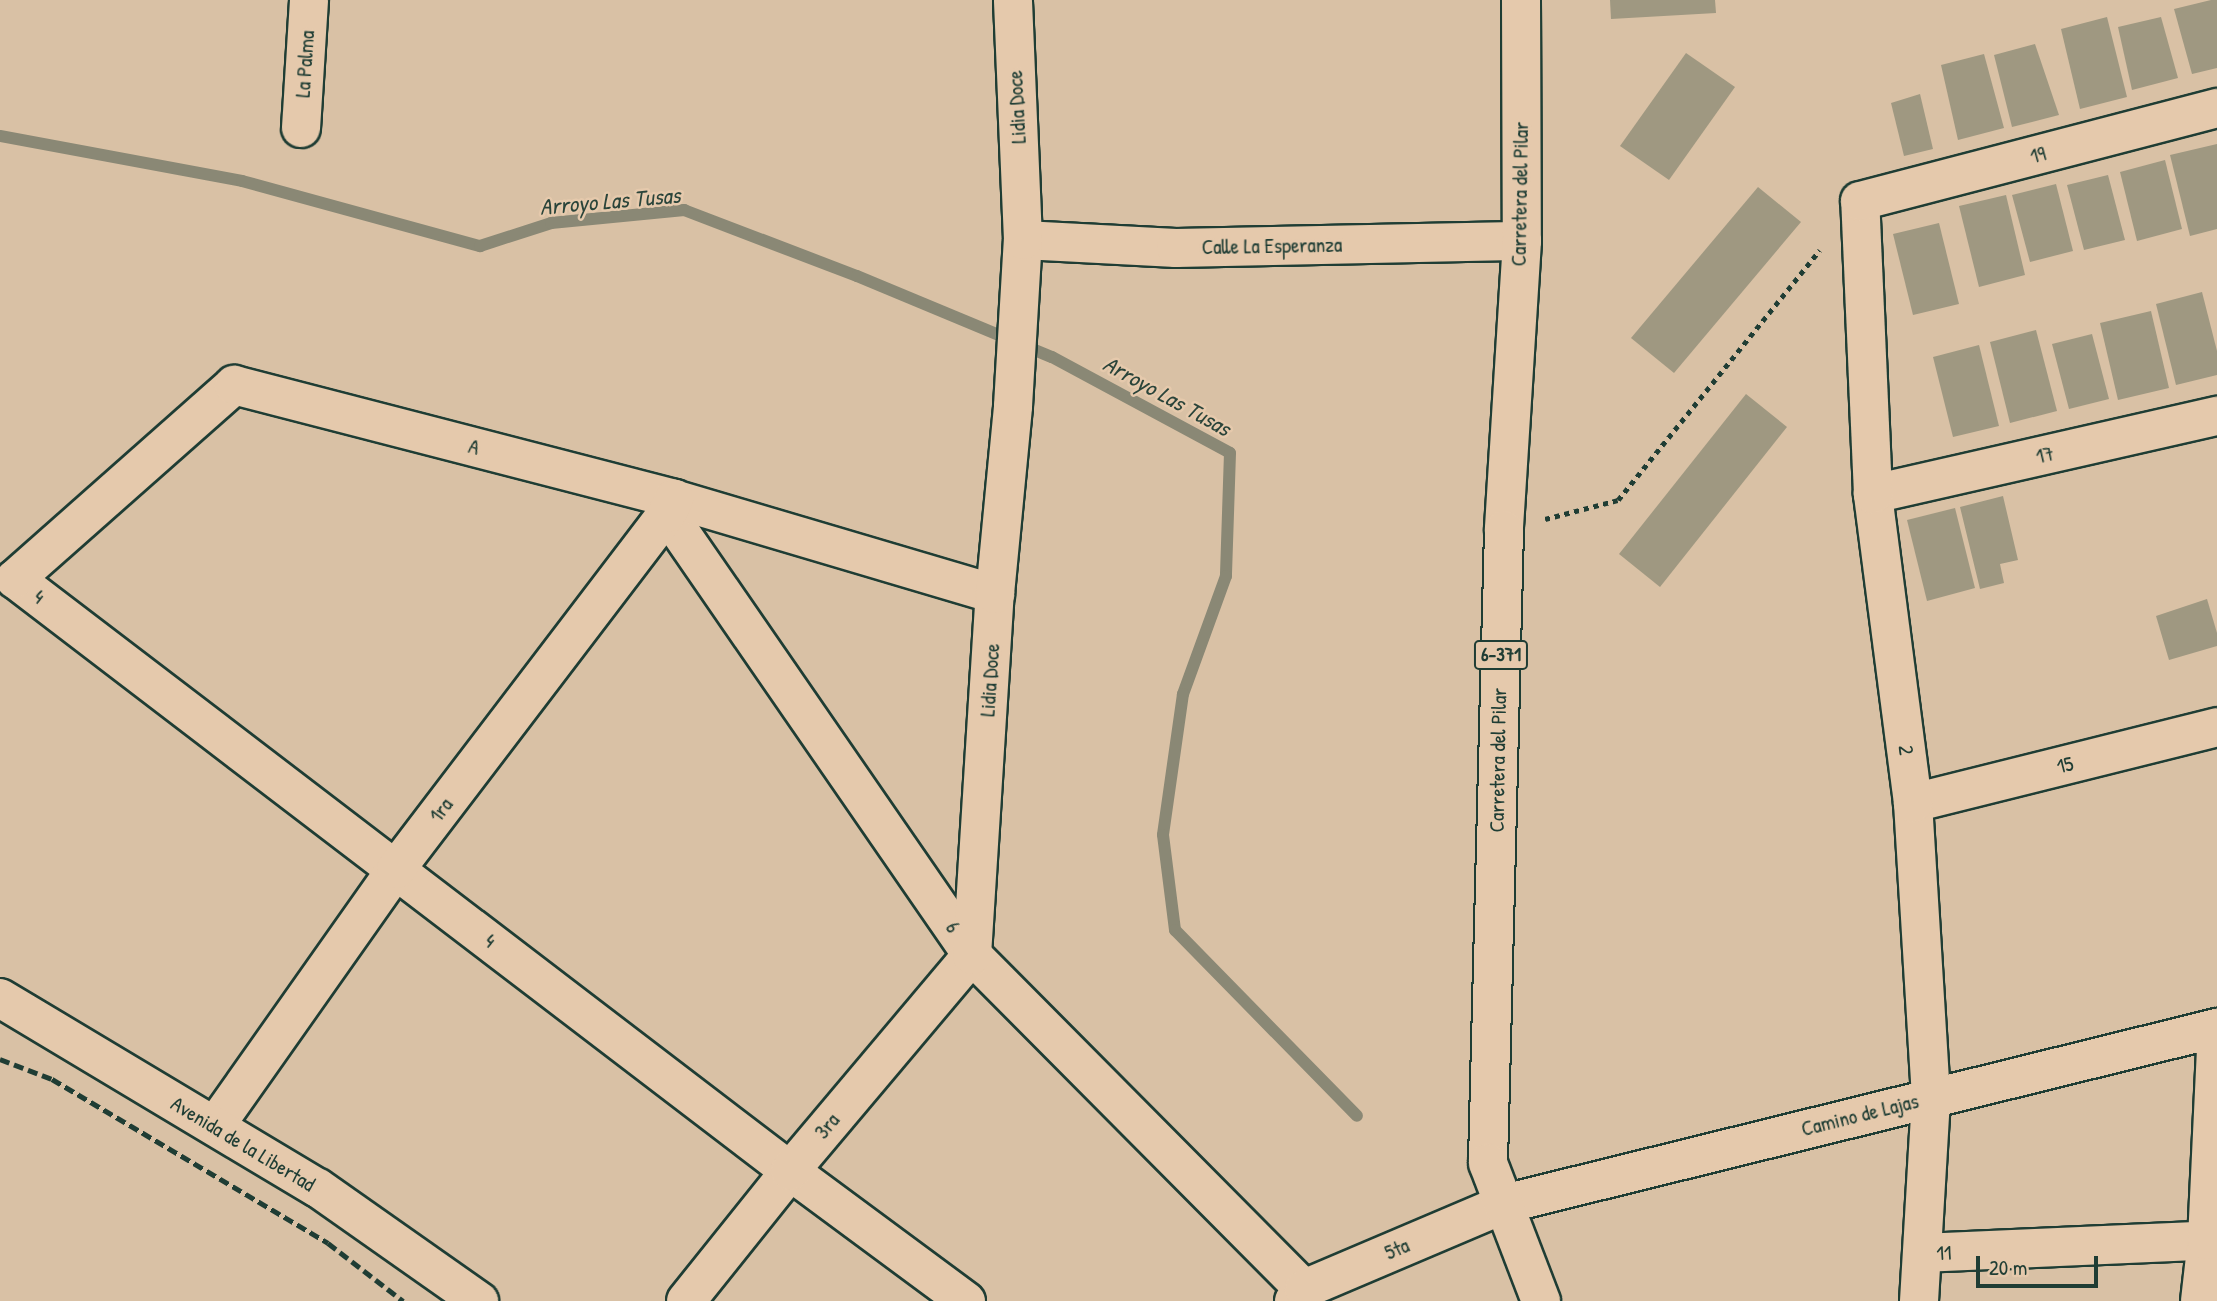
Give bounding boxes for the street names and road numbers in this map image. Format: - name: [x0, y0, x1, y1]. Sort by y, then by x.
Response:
- street label: La Palma: [290, 30, 320, 98]
- street label: Lidia Doce: [1002, 70, 1032, 144]
- street label: Carretera del Pilar: [1506, 121, 1534, 267]
- street label: 19: [2027, 141, 2049, 169]
- street label: Calle La Esperanza: [1201, 232, 1343, 260]
- street label: A: [466, 434, 482, 460]
- street label: 17: [2033, 441, 2057, 469]
- street label: 4: [28, 585, 50, 609]
- road number: 6-371: [1473, 640, 1529, 670]
- street label: Lidia Doce: [975, 643, 1005, 717]
- street label: Carretera del Pilar: [1484, 687, 1512, 833]
- street label: 2: [1893, 744, 1919, 756]
- street label: 15: [2054, 751, 2076, 779]
- street label: 1ra: [424, 793, 458, 827]
- street label: 6: [940, 916, 966, 938]
- street label: 4: [479, 929, 501, 953]
- street label: Camino de Lajas: [1799, 1088, 1921, 1142]
- street label: Avenida de la Libertad: [166, 1091, 320, 1197]
- street label: 3ra: [809, 1108, 845, 1144]
- street label: 5ta: [1381, 1233, 1413, 1265]
- street label: 11: [1936, 1240, 1952, 1266]

